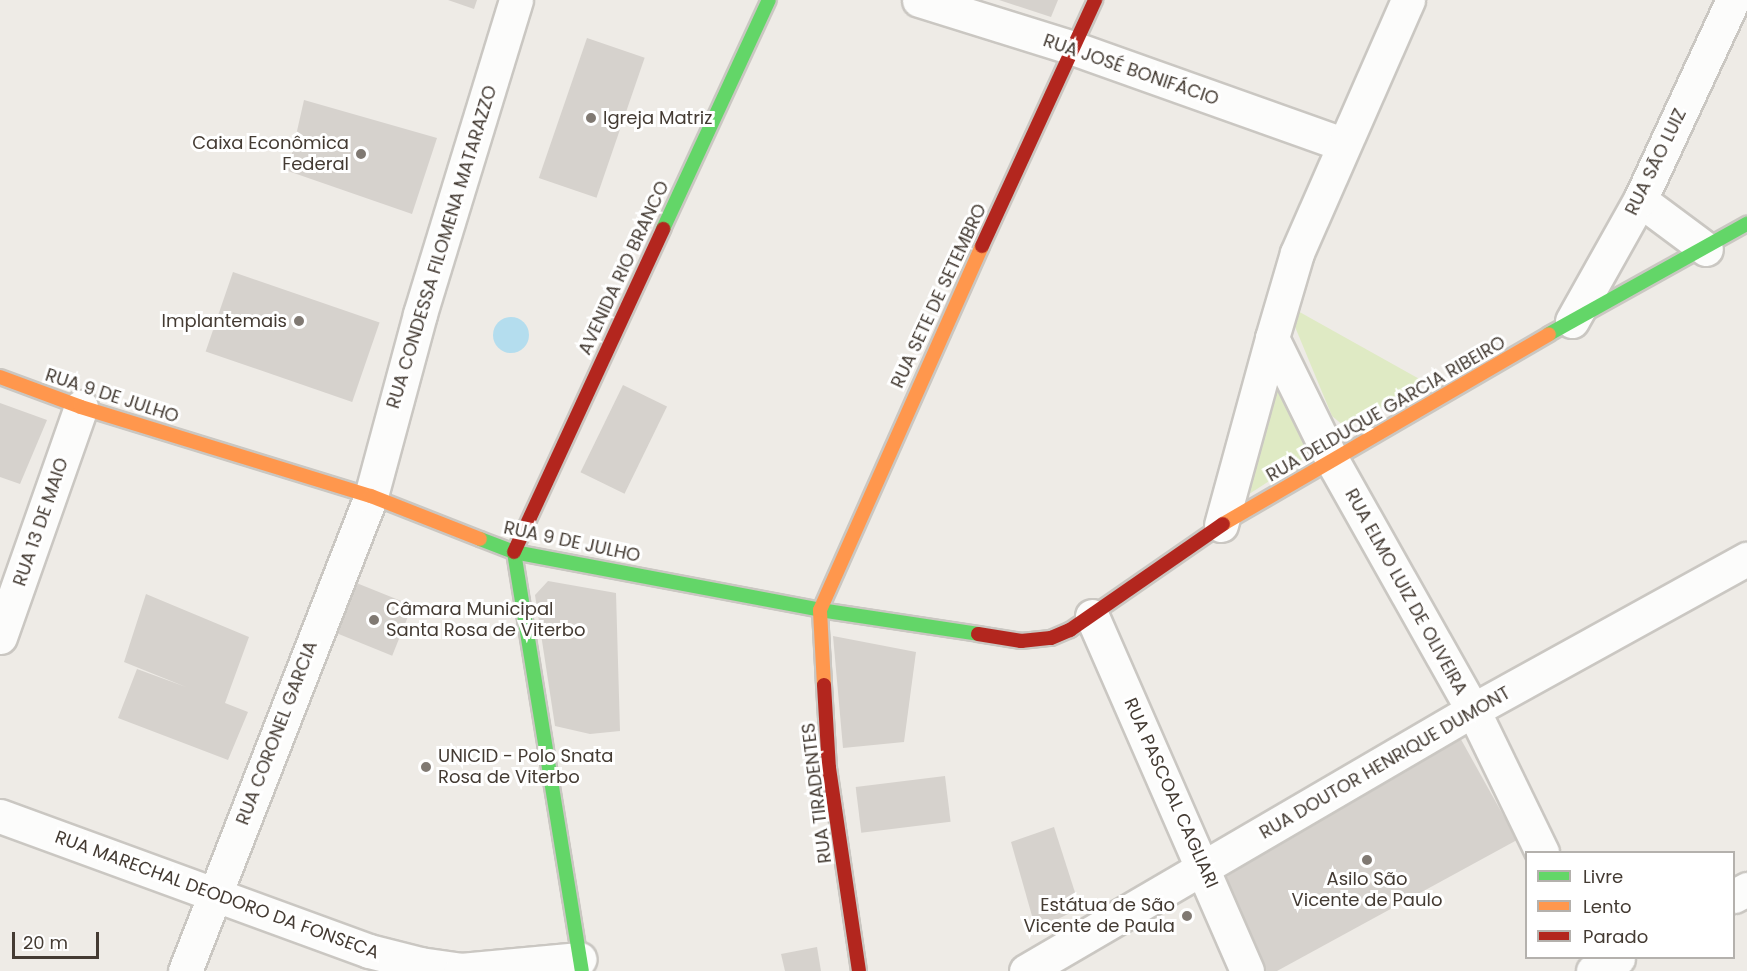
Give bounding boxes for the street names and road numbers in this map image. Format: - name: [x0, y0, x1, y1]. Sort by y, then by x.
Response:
- street label: RUA JOSÉ BONIFÁCIO: [1040, 30, 1222, 110]
- street label: RUA CONDESSA FILOMENA MATARAZZO: [382, 83, 502, 411]
- street label: RUA SÃO LUIZ: [1621, 105, 1691, 219]
- street label: AVENIDA RIO BRANCO: [574, 178, 674, 358]
- street label: RUA SETE DE SETEMBRO: [887, 200, 991, 392]
- street label: RUA DELDUQUE GARCIA RIBEIRO: [1263, 332, 1509, 486]
- street label: RUA 9 DE JULHO: [43, 364, 181, 428]
- street label: RUA 13 DE MAIO: [9, 455, 73, 589]
- street label: RUA ELMO LUIZ DE OLIVEIRA: [1340, 485, 1472, 699]
- street label: RUA 9 DE JULHO: [502, 517, 642, 567]
- street label: RUA CORONEL GARCIA: [232, 638, 322, 828]
- street label: RUA DOUTOR HENRIQUE DUMONT: [1256, 682, 1514, 844]
- street label: RUA PASCOAL CAGLIARI: [1119, 695, 1223, 891]
- street label: RUA TIRADENTES: [798, 721, 836, 865]
- street label: RUA MARECHAL DEODORO DA FONSECA: [52, 826, 382, 964]

